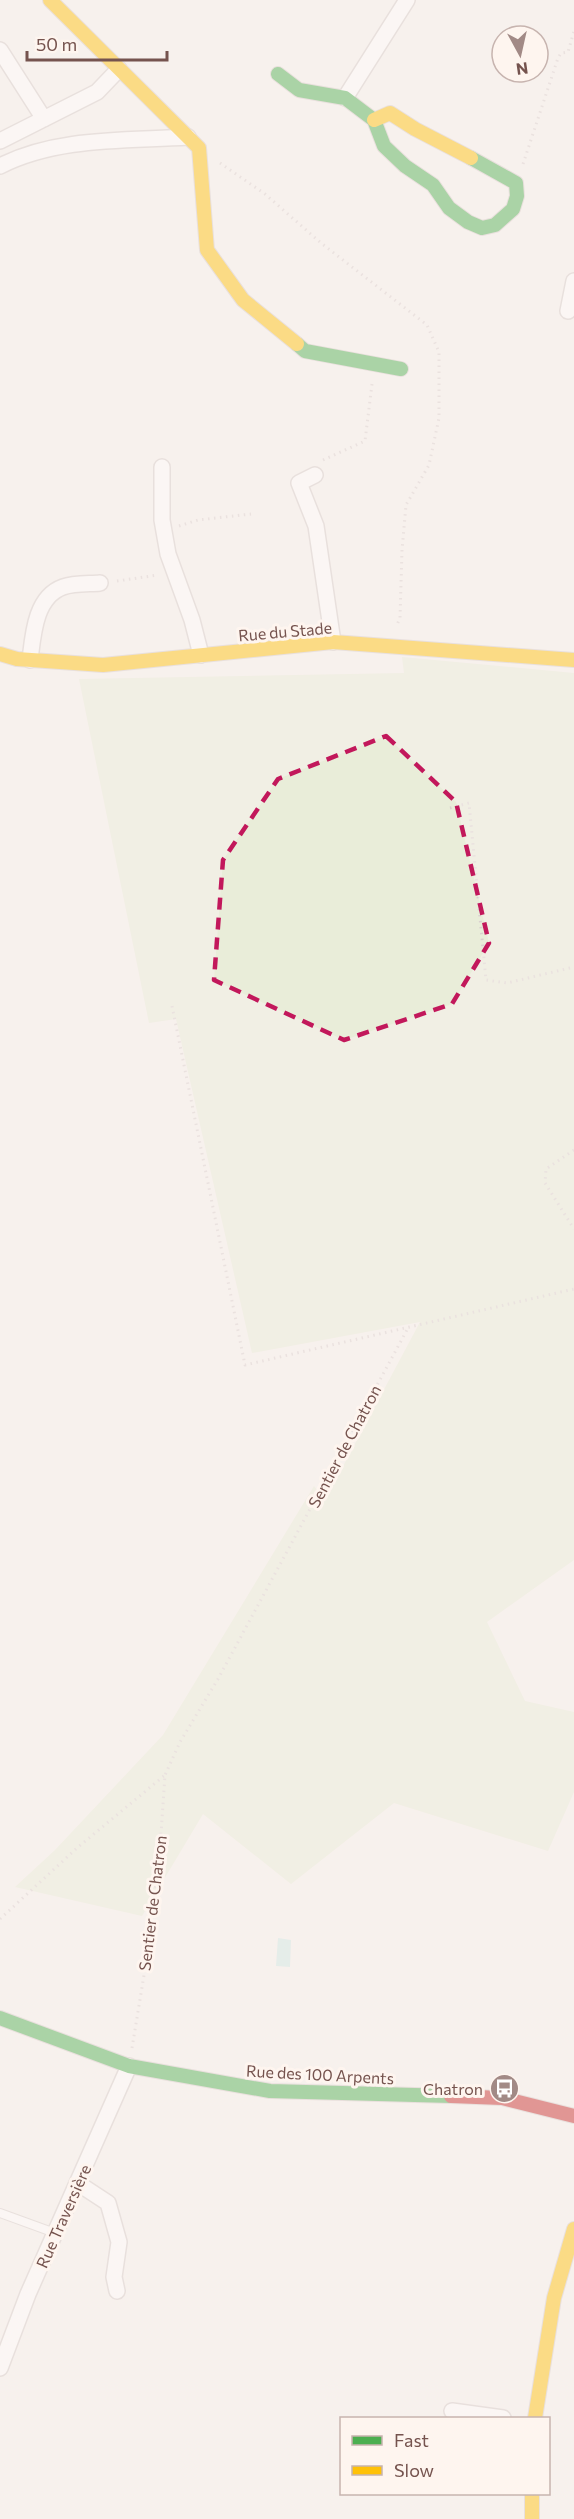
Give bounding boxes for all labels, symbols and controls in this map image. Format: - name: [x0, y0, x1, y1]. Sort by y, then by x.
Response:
- scale bar: [27, 24, 166, 62]
- north arrow: [490, 24, 550, 84]
- text: 50 m: [36, 33, 77, 55]
- text: N: [515, 59, 529, 80]
- street label: Rue du Stade: [237, 617, 333, 645]
- street label: Sentier de Chatron: [304, 1381, 384, 1511]
- street label: Sentier de Chatron: [134, 1834, 170, 1972]
- street label: Rue des 100 Arpents: [245, 2061, 395, 2087]
- bus stop icon: Chatron: [488, 2072, 520, 2104]
- place label: Chatron: [423, 2079, 483, 2098]
- street label: Rue Traversière: [32, 2161, 94, 2271]
- legend: [340, 2417, 550, 2495]
- text: Fast: [394, 2429, 429, 2451]
- text: Slow: [394, 2459, 434, 2481]

